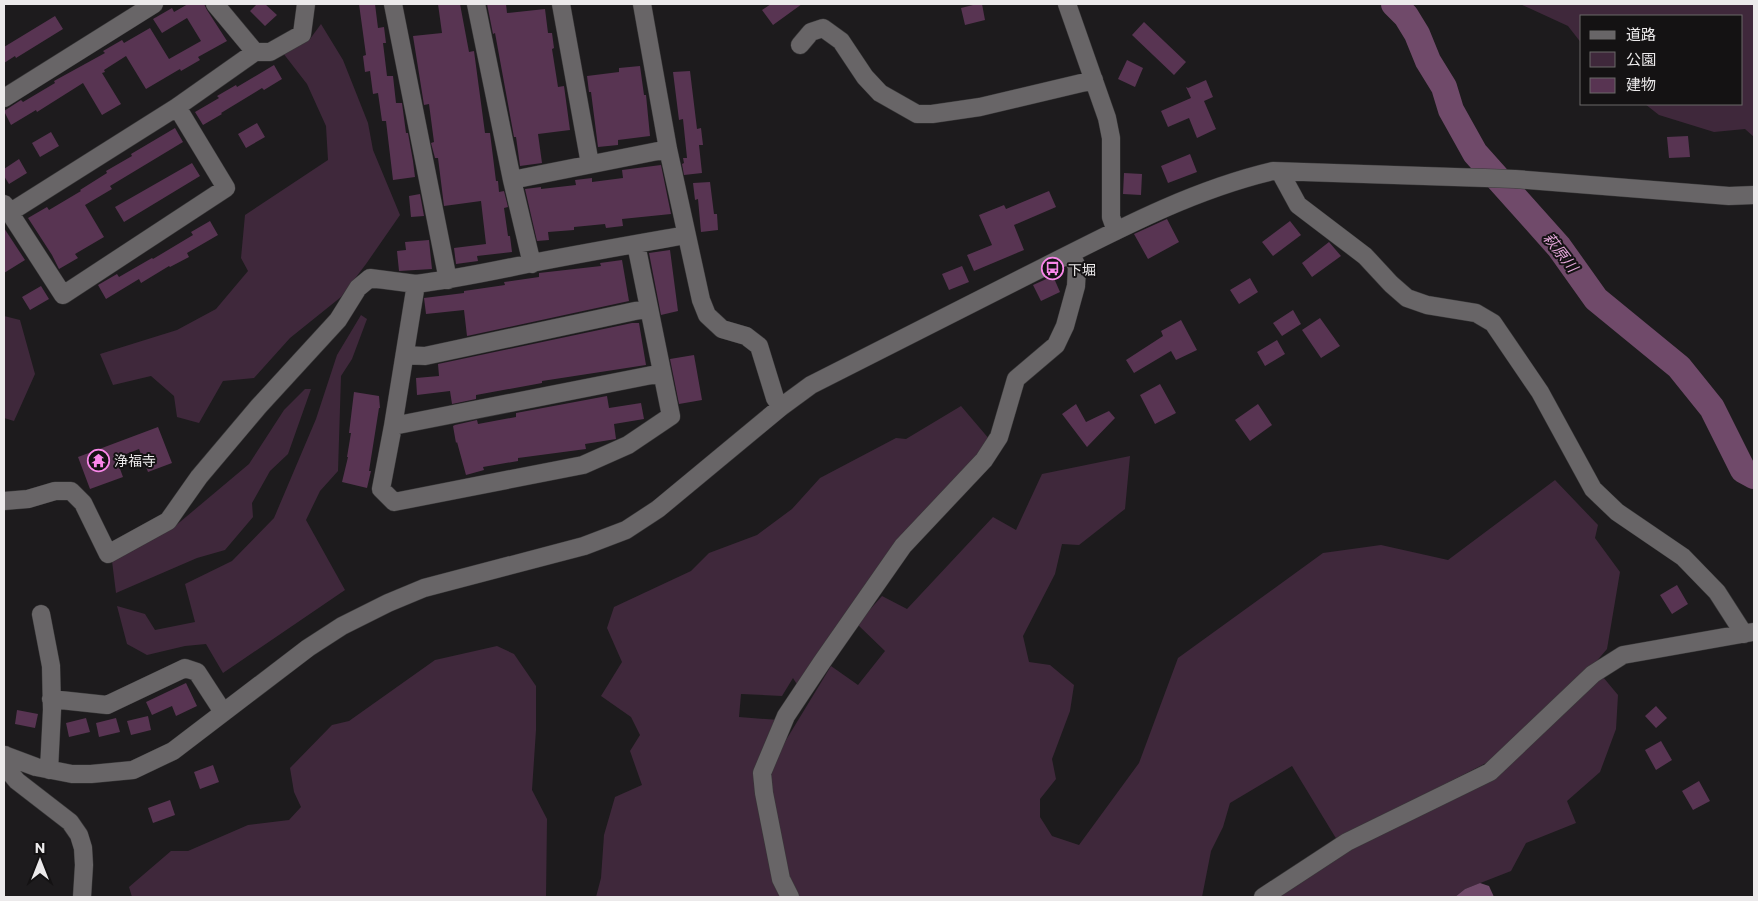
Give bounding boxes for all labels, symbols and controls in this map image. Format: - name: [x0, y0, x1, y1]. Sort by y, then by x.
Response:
- legend: [1580, 15, 1743, 105]
- text: 道路: [1626, 25, 1656, 43]
- text: 公園: [1626, 50, 1656, 68]
- text: 建物: [1626, 75, 1656, 93]
- water label: 萩原川: [1540, 229, 1583, 277]
- bus stop icon: 下堀: [1040, 257, 1064, 281]
- place label: 下堀: [1068, 261, 1096, 278]
- temple icon: 浄福寺: [86, 448, 110, 472]
- place label: 浄福寺: [114, 452, 156, 469]
- north arrow: [15, 836, 65, 886]
- text: N: [35, 839, 45, 856]

